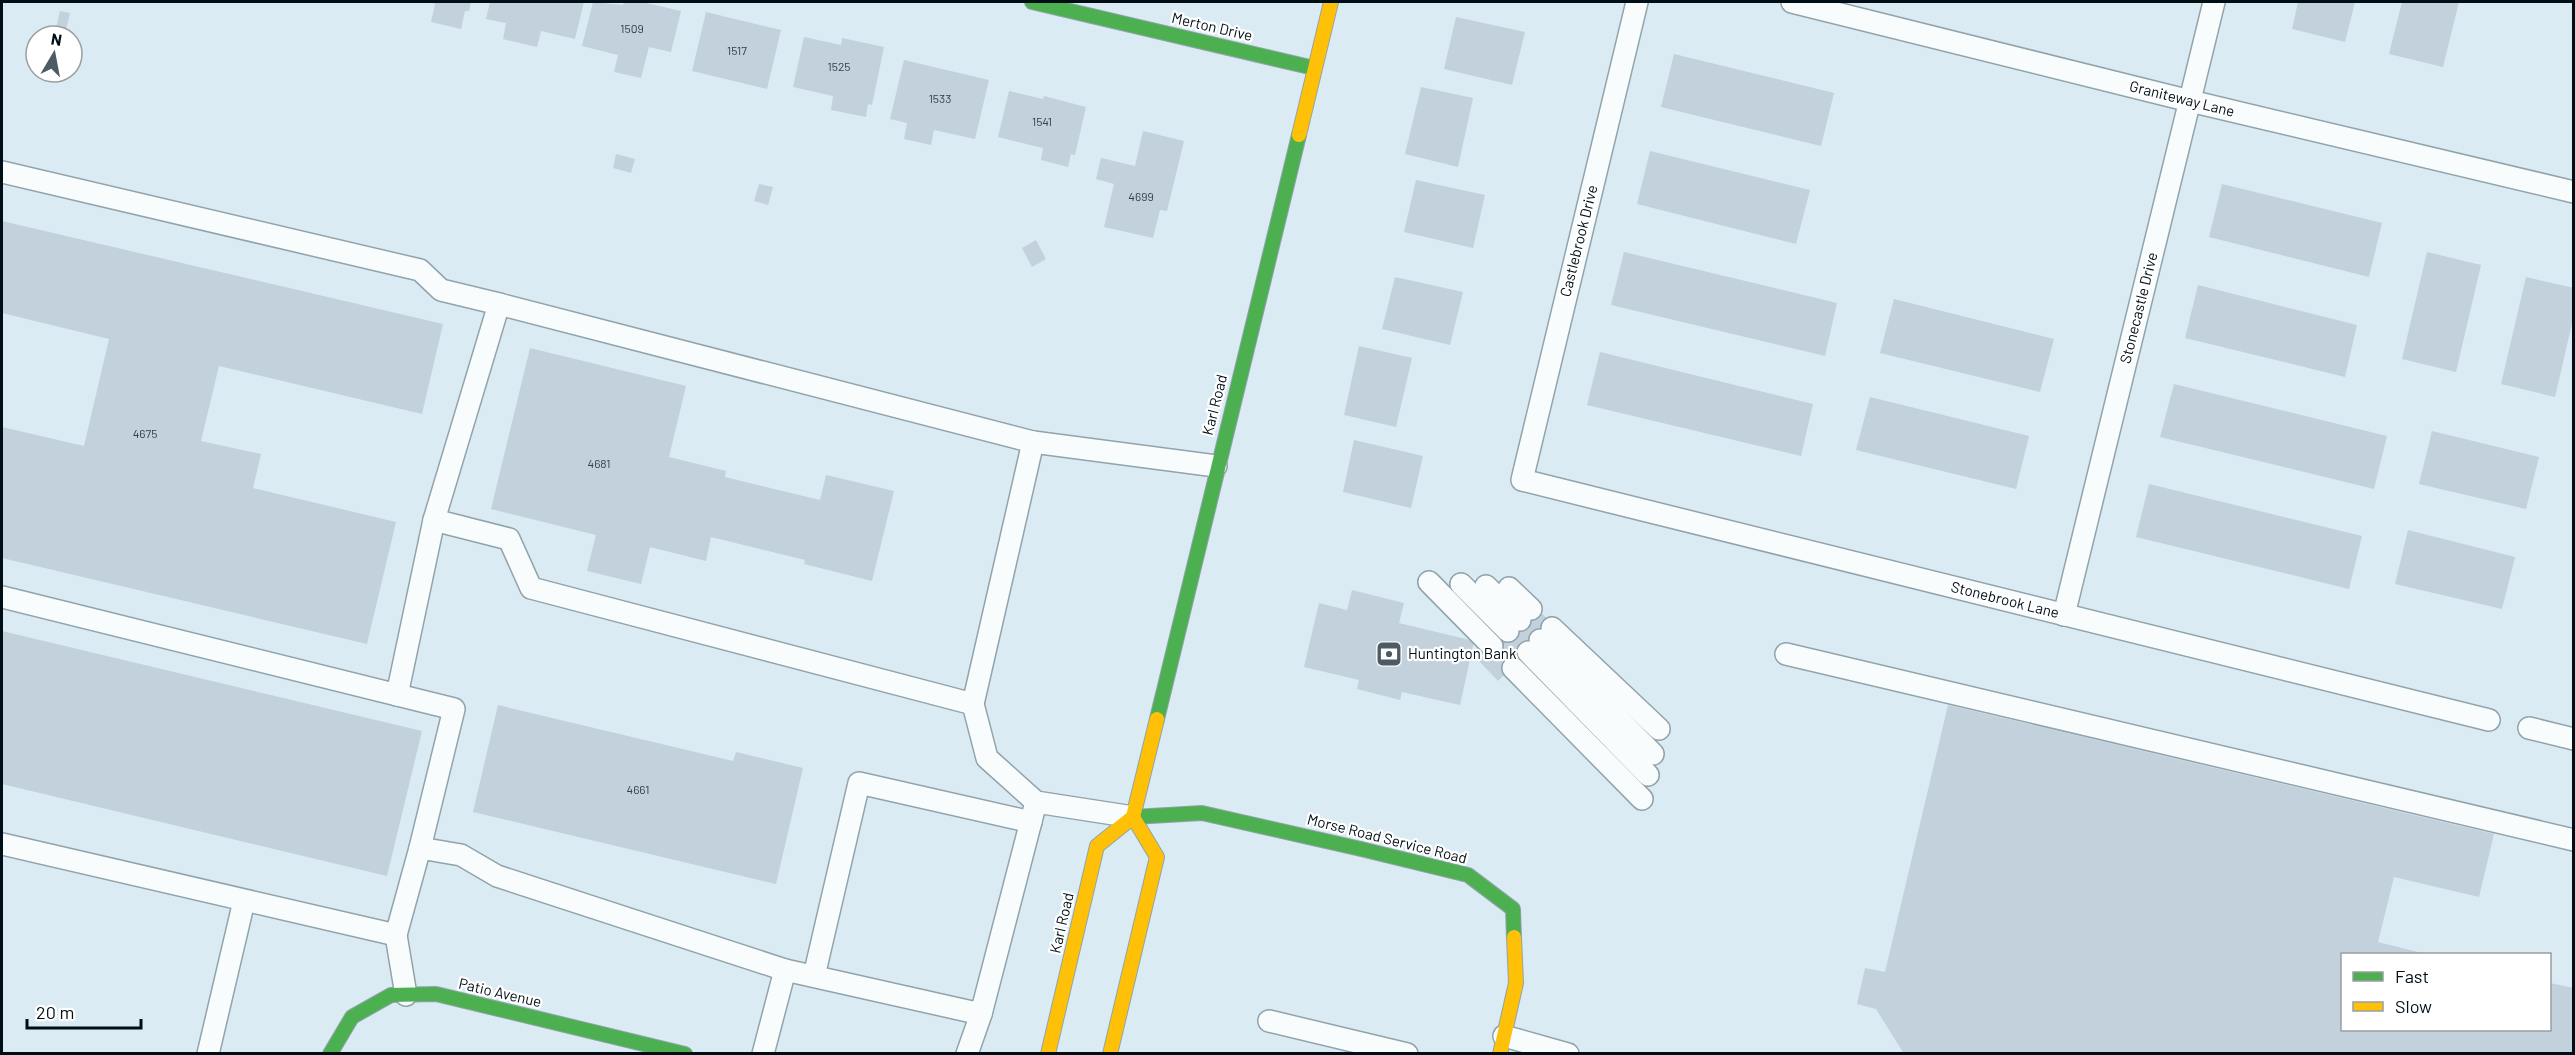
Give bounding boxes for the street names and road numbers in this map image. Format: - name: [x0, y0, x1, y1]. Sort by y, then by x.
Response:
- street label: Merton Drive: [1170, 8, 1254, 44]
- street label: Graniteway Lane: [2128, 76, 2237, 120]
- street label: Castlebrook Drive: [1555, 183, 1601, 299]
- street label: Stonecastle Drive: [2115, 250, 2161, 365]
- street label: Karl Road: [1198, 373, 1230, 437]
- street label: Stonebrook Lane: [1949, 577, 2061, 621]
- street label: Morse Road Service Road: [1305, 809, 1469, 867]
- street label: Karl Road: [1045, 891, 1077, 955]
- street label: Patio Avenue: [457, 974, 543, 1010]

